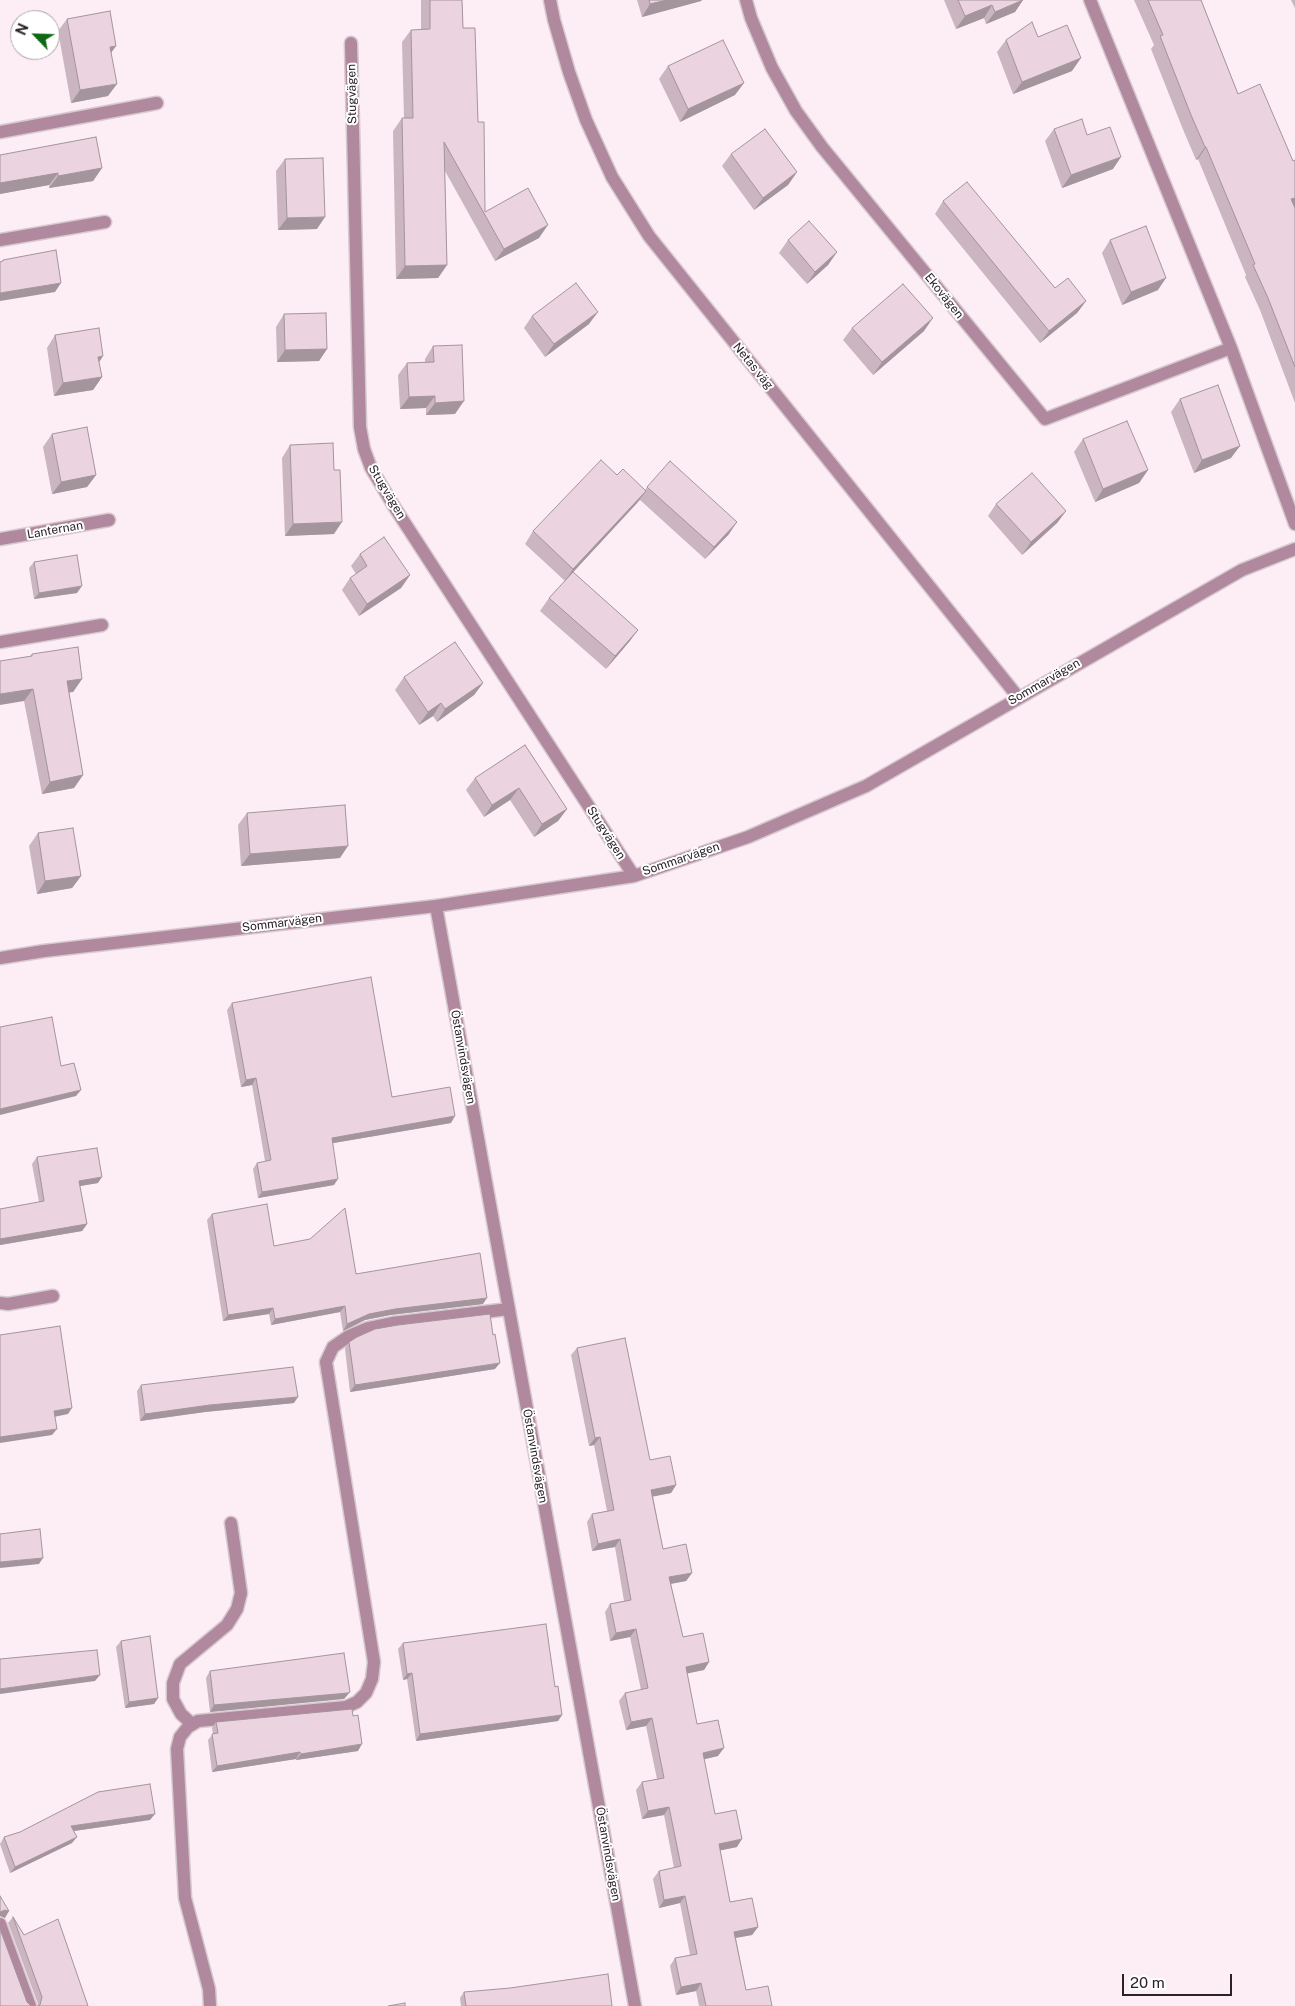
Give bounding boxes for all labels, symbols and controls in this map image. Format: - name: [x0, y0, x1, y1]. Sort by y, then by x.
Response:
- north arrow: [10, 10, 60, 60]
- text: N: [13, 21, 32, 38]
- street label: Stugvägen: [344, 64, 360, 124]
- street label: Ekovägen: [921, 271, 967, 321]
- street label: Netas väg: [730, 340, 776, 392]
- street label: Stugvägen: [365, 462, 409, 522]
- street label: Lanternan: [26, 518, 84, 542]
- street label: Sommarvägen: [1006, 656, 1082, 708]
- street label: Stugvägen: [584, 804, 628, 862]
- street label: Sommarvägen: [641, 839, 721, 879]
- street label: Sommarvägen: [241, 911, 323, 935]
- street label: Östanvindsvägen: [448, 1009, 478, 1105]
- street label: Östanvindsvägen: [520, 1408, 550, 1504]
- street label: Östanvindsvägen: [593, 1806, 623, 1902]
- scale bar: [1125, 1964, 1235, 1996]
- text: 20 m: [1130, 1974, 1165, 1991]

